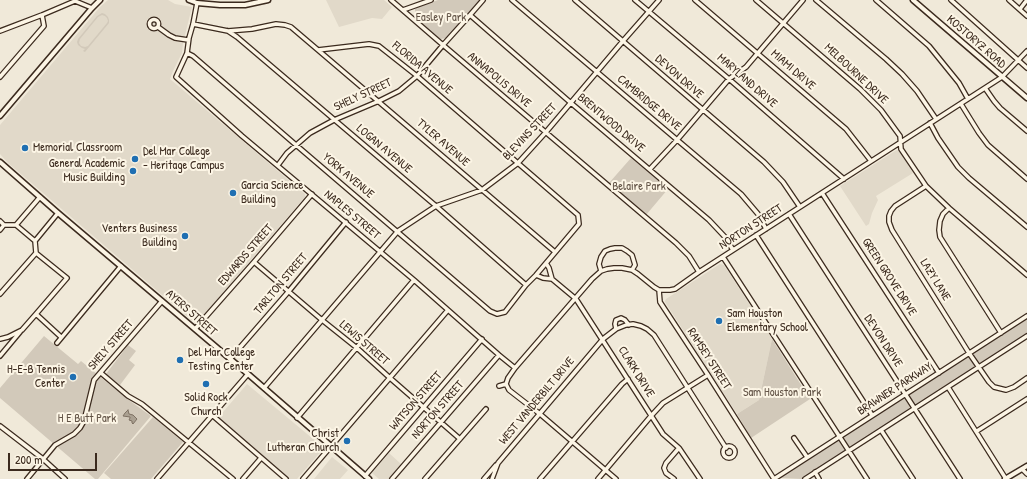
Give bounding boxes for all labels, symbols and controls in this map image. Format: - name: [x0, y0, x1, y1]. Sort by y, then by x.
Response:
- park label: Easley Park: [416, 11, 466, 25]
- street label: KOSTORYZ ROAD: [943, 12, 1009, 72]
- street label: FLORIDA AVENUE: [389, 39, 455, 97]
- street label: MELBOURNE DRIVE: [821, 41, 891, 107]
- street label: MIAMI DRIVE: [768, 47, 818, 93]
- street label: ANNAPOLIS DRIVE: [464, 49, 534, 111]
- street label: MARYLAND DRIVE: [714, 51, 780, 111]
- street label: DEVON DRIVE: [652, 52, 706, 102]
- street label: CAMBRIDGE DRIVE: [614, 72, 684, 134]
- street label: SHELY STREET: [332, 75, 394, 115]
- street label: BRENTWOOD DRIVE: [574, 90, 648, 156]
- street label: BLEVINS STREET: [500, 100, 560, 164]
- street label: TYLER AVENUE: [414, 116, 472, 170]
- street label: LOGAN AVENUE: [353, 122, 415, 176]
- place label: Memorial Classroom: [33, 141, 122, 155]
- marker: Memorial Classroom: [20, 143, 30, 153]
- place label: Del Mar College - Heritage Campus: [143, 145, 224, 173]
- street label: YORK AVENUE: [319, 150, 377, 202]
- marker: Del Mar College - Heritage Campus: [130, 154, 140, 164]
- place label: General Academic Music Building: [49, 157, 125, 185]
- marker: General Academic Music Building: [128, 166, 138, 176]
- place label: Garcia Science Building: [241, 179, 303, 207]
- park label: Belaire Park: [612, 180, 666, 194]
- street label: NAPLES STREET: [321, 187, 383, 243]
- marker: Garcia Science Building: [228, 188, 238, 198]
- street label: NORTON STREET: [717, 201, 785, 253]
- street label: EDWARDS STREET: [215, 221, 277, 289]
- place label: Venters Business Building: [102, 222, 177, 250]
- marker: Venters Business Building: [180, 231, 190, 241]
- street label: GREEN GROVE DRIVE: [859, 235, 919, 319]
- street label: TARLTON STREET: [251, 250, 311, 318]
- street label: LAZY LANE: [917, 256, 953, 304]
- street label: AYERS STREET: [163, 287, 219, 339]
- place label: Sam Houston Elementary School: [727, 307, 808, 335]
- street label: DEVON DRIVE: [861, 312, 905, 370]
- marker: Sam Houston Elementary School: [714, 316, 724, 326]
- street label: SHELY STREET: [85, 317, 137, 373]
- street label: LEWIS STREET: [336, 318, 392, 368]
- street label: RAMSEY STREET: [684, 326, 734, 392]
- street label: CLARK DRIVE: [615, 344, 657, 400]
- place label: Del Mar College Testing Center: [188, 346, 255, 374]
- street label: WEST VANDERBILT DRIVE: [496, 354, 578, 448]
- marker: Del Mar College Testing Center: [175, 355, 185, 365]
- street label: BRAWNER PARKWAY: [855, 359, 935, 419]
- place label: H-E-B Tennis Center: [7, 363, 65, 391]
- street label: WATSON STREET: [387, 369, 445, 433]
- marker: H-E-B Tennis Center: [68, 372, 78, 382]
- street label: NORTON STREET: [409, 378, 467, 442]
- marker: Solid Rock Church: [201, 379, 211, 389]
- park label: Sam Houston Park: [743, 386, 821, 400]
- place label: Solid Rock Church: [184, 391, 228, 419]
- park label: H E Butt Park: [58, 412, 116, 426]
- place label: Christ Lutheran Church: [268, 427, 339, 455]
- marker: Christ Lutheran Church: [342, 436, 352, 446]
- scale bar: [10, 445, 99, 471]
- text: 200 m: [15, 451, 42, 468]

